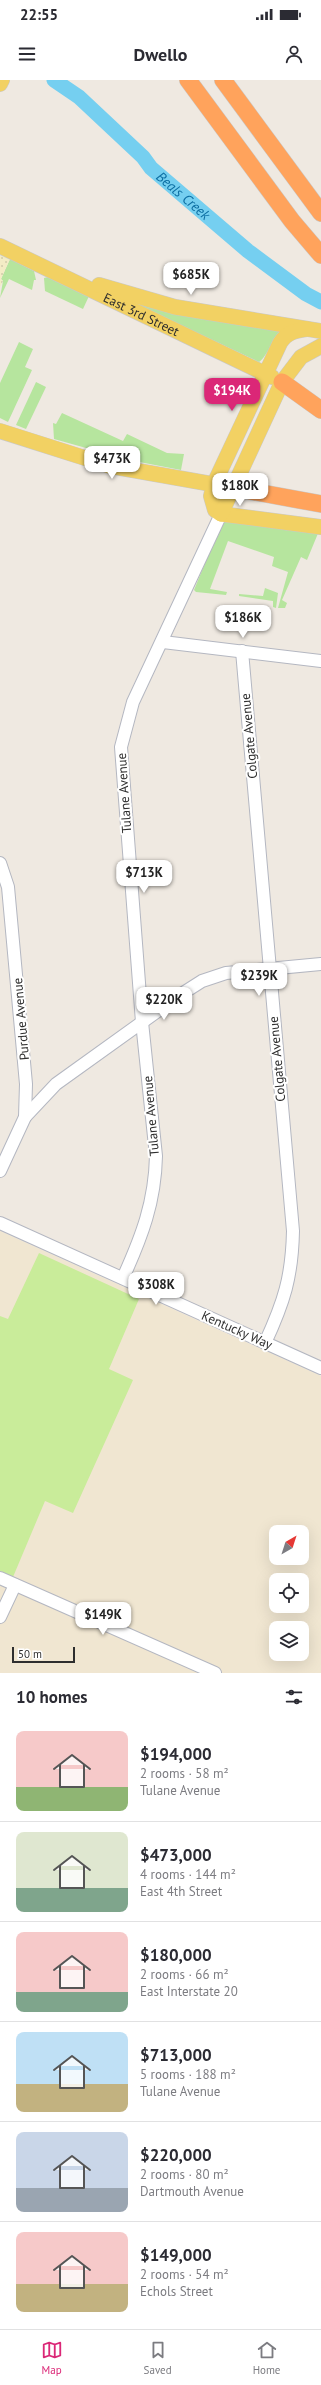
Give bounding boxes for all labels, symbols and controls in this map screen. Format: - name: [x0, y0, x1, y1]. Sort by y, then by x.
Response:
- text: 22:55: [20, 5, 58, 24]
- icon: menu: [16, 43, 38, 65]
- text: Dwello: [134, 43, 187, 66]
- icon: person: [283, 43, 305, 65]
- water label: Beals Creek: [153, 168, 214, 224]
- pin: $685K: [163, 262, 219, 296]
- text: $685K: [172, 266, 210, 283]
- street label: East 3rd Street: [101, 289, 183, 340]
- pin: $194K: [204, 378, 260, 412]
- text: $194K: [213, 382, 251, 399]
- pin: $473K: [84, 446, 140, 480]
- text: $473K: [93, 450, 131, 467]
- pin: $180K: [212, 473, 268, 507]
- text: $180K: [221, 477, 259, 494]
- pin: $186K: [215, 605, 271, 639]
- text: $186K: [224, 609, 262, 626]
- street label: Colgate Avenue: [237, 693, 261, 779]
- street label: Tulane Avenue: [113, 752, 135, 834]
- pin: $713K: [116, 860, 172, 894]
- text: $713K: [125, 864, 163, 881]
- pin: $239K: [231, 963, 287, 997]
- text: $239K: [240, 967, 278, 984]
- street label: Purdue Avenue: [9, 977, 33, 1061]
- pin: $220K: [136, 987, 192, 1021]
- text: $220K: [145, 991, 183, 1008]
- street label: Colgate Avenue: [265, 1016, 289, 1102]
- street label: Tulane Avenue: [139, 1075, 163, 1157]
- pin: $308K: [128, 1272, 184, 1306]
- text: $308K: [137, 1276, 175, 1293]
- street label: Kentucky Way: [199, 1307, 275, 1353]
- north arrow: [269, 1525, 309, 1565]
- map controls: [269, 1525, 309, 1661]
- button: locate: [269, 1573, 309, 1613]
- pin: $149K: [75, 1602, 131, 1636]
- text: $149K: [84, 1606, 122, 1623]
- button: layers: [269, 1621, 309, 1661]
- scale bar: [12, 1645, 75, 1664]
- text: 50 m: [18, 1647, 42, 1661]
- text: 10 homes: [16, 1686, 87, 1708]
- icon: filters: [283, 1686, 305, 1708]
- text: $194,000: [140, 1743, 212, 1765]
- icon: home: [48, 1747, 96, 1795]
- text: 2 rooms · 58 m²: [140, 1765, 229, 1782]
- text: Tulane Avenue: [140, 1782, 220, 1799]
- text: $473,000: [140, 1844, 212, 1866]
- icon: home: [48, 1848, 96, 1896]
- text: 4 rooms · 144 m²: [140, 1866, 236, 1883]
- text: East 4th Street: [140, 1883, 222, 1900]
- text: $180,000: [140, 1944, 212, 1966]
- icon: home: [48, 1948, 96, 1996]
- text: 2 rooms · 66 m²: [140, 1966, 229, 1983]
- text: East Interstate 20: [140, 1983, 238, 2000]
- text: $713,000: [140, 2044, 212, 2066]
- icon: home: [48, 2048, 96, 2096]
- text: 5 rooms · 188 m²: [140, 2066, 236, 2083]
- text: Tulane Avenue: [140, 2083, 220, 2100]
- text: $220,000: [140, 2144, 212, 2166]
- icon: home: [48, 2148, 96, 2196]
- text: 2 rooms · 80 m²: [140, 2166, 229, 2183]
- text: Dartmouth Avenue: [140, 2183, 244, 2200]
- text: $149,000: [140, 2244, 212, 2266]
- icon: home: [48, 2248, 96, 2296]
- text: 2 rooms · 54 m²: [140, 2266, 229, 2283]
- text: Echols Street: [140, 2283, 213, 2300]
- tab: Map: [41, 2339, 63, 2377]
- tab: Saved: [144, 2339, 172, 2377]
- tab: Home: [253, 2339, 280, 2377]

